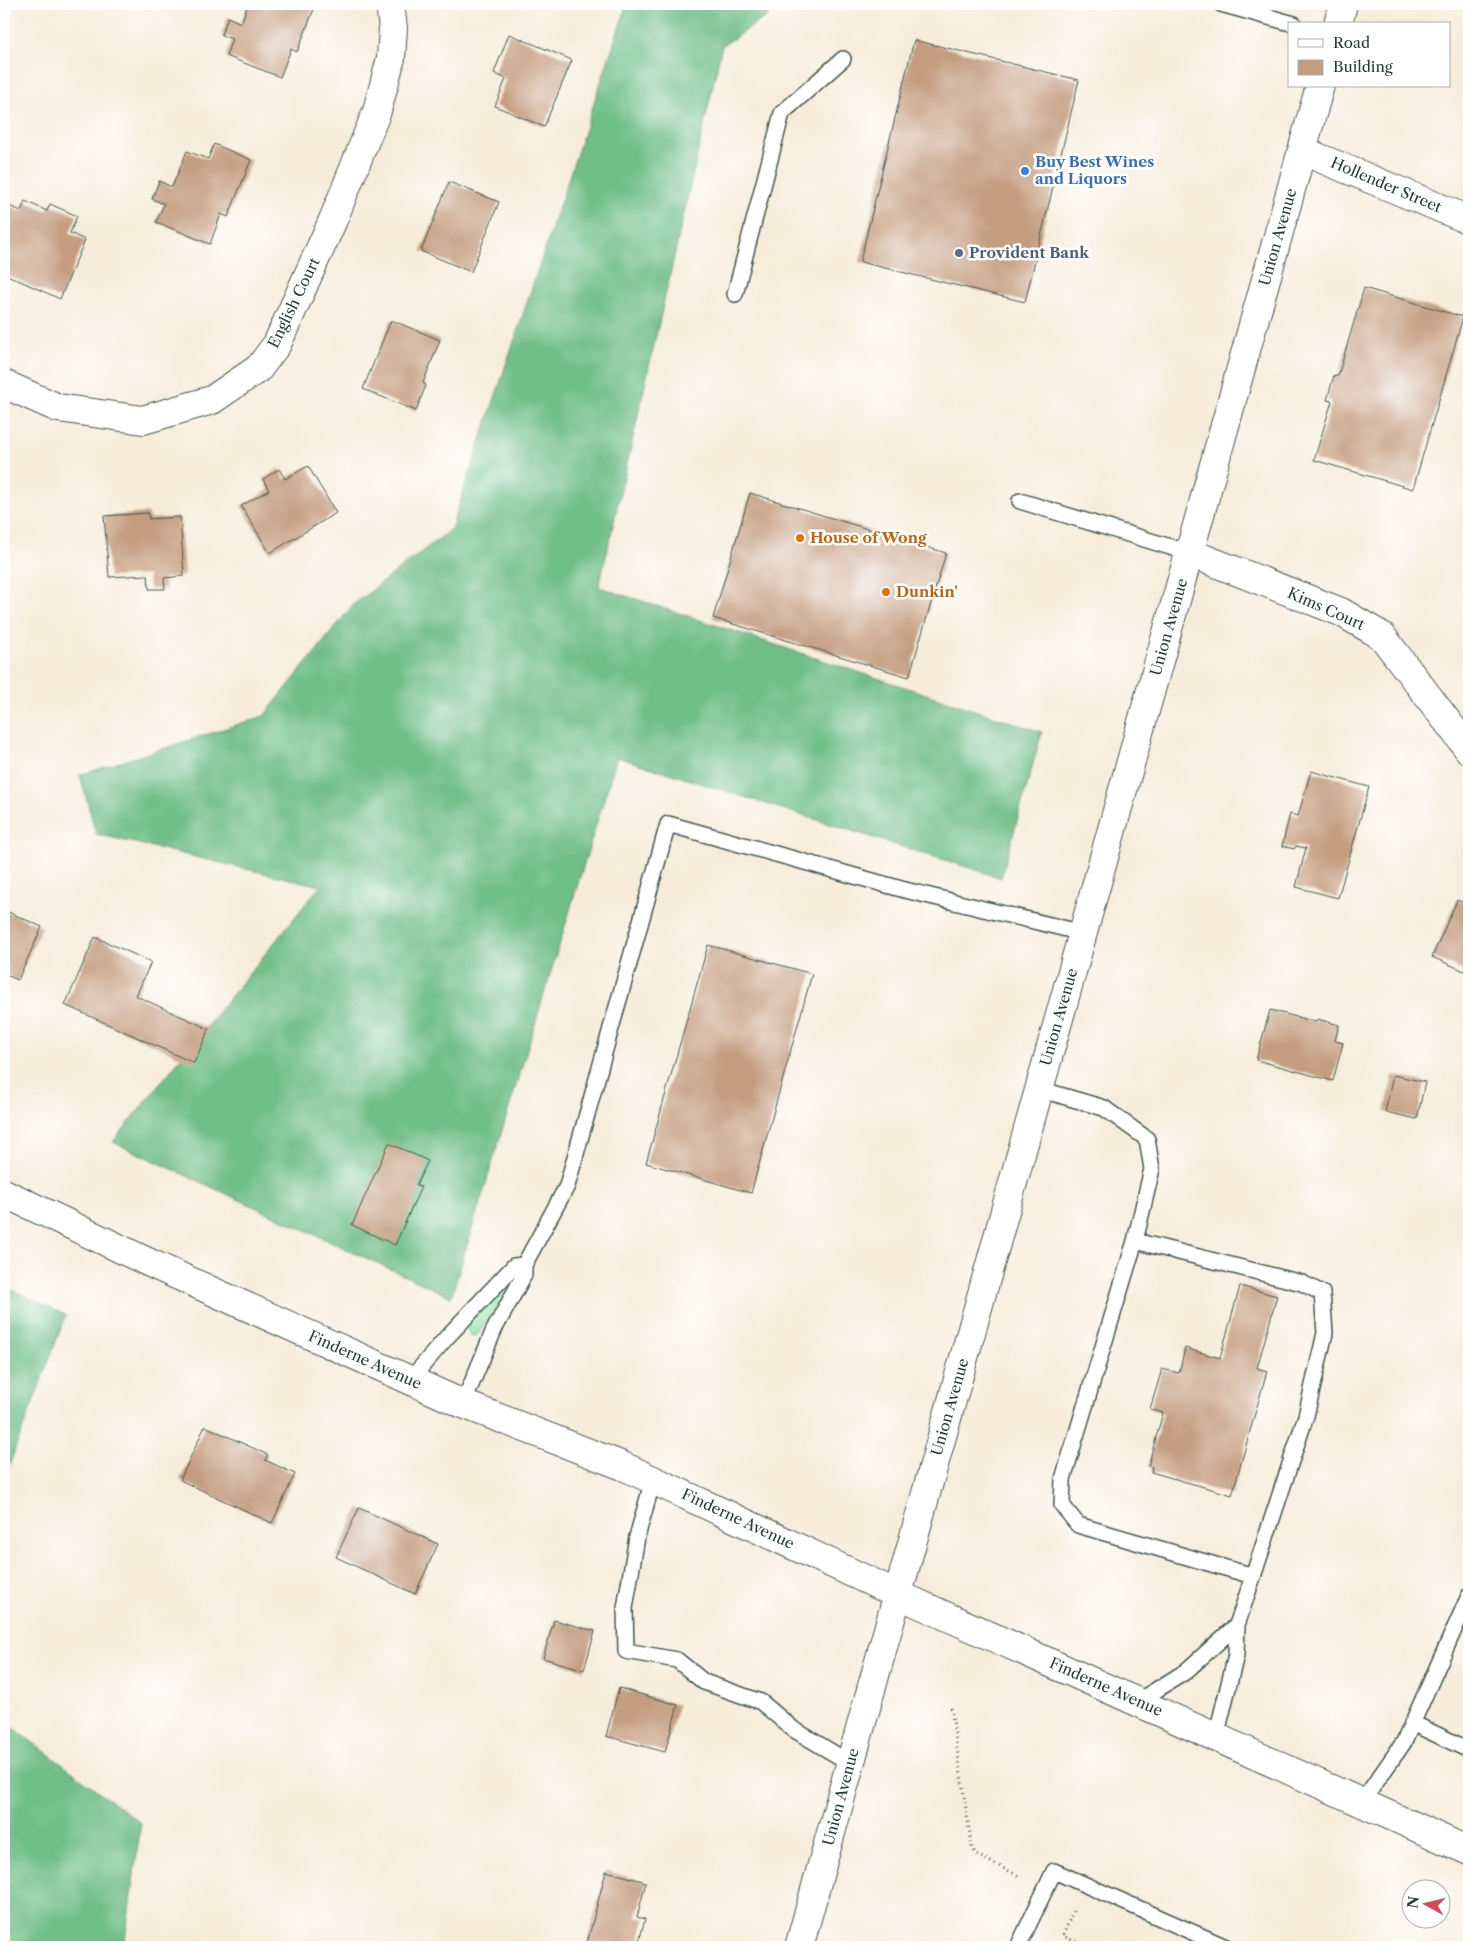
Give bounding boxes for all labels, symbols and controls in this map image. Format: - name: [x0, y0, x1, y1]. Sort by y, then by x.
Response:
- legend: [1288, 22, 1450, 88]
- text: Road: [1333, 33, 1370, 52]
- text: Building: [1333, 57, 1393, 76]
- place label: Buy Best Wines and Liquors: [1035, 152, 1154, 188]
- street label: Hollender Street: [1328, 153, 1445, 217]
- marker: Buy Best Wines and Liquors: [1019, 165, 1031, 177]
- street label: Union Avenue: [1255, 186, 1300, 288]
- place label: Provident Bank: [969, 243, 1090, 262]
- marker: Provident Bank: [953, 247, 965, 259]
- street label: English Court: [263, 254, 324, 351]
- place label: House of Wong: [810, 528, 927, 547]
- marker: House of Wong: [794, 532, 806, 544]
- street label: Union Avenue: [1146, 576, 1191, 678]
- place label: Dunkin': [896, 582, 958, 601]
- street label: Kims Court: [1285, 583, 1368, 634]
- marker: Dunkin': [880, 586, 892, 598]
- street label: Union Avenue: [1036, 966, 1081, 1068]
- street label: Finderne Avenue: [306, 1326, 425, 1393]
- street label: Union Avenue: [927, 1356, 972, 1458]
- street label: Finderne Avenue: [679, 1484, 798, 1553]
- street label: Finderne Avenue: [1047, 1653, 1166, 1720]
- street label: Union Avenue: [818, 1746, 863, 1848]
- north arrow: [1400, 1878, 1450, 1928]
- text: N: [1403, 1895, 1423, 1909]

